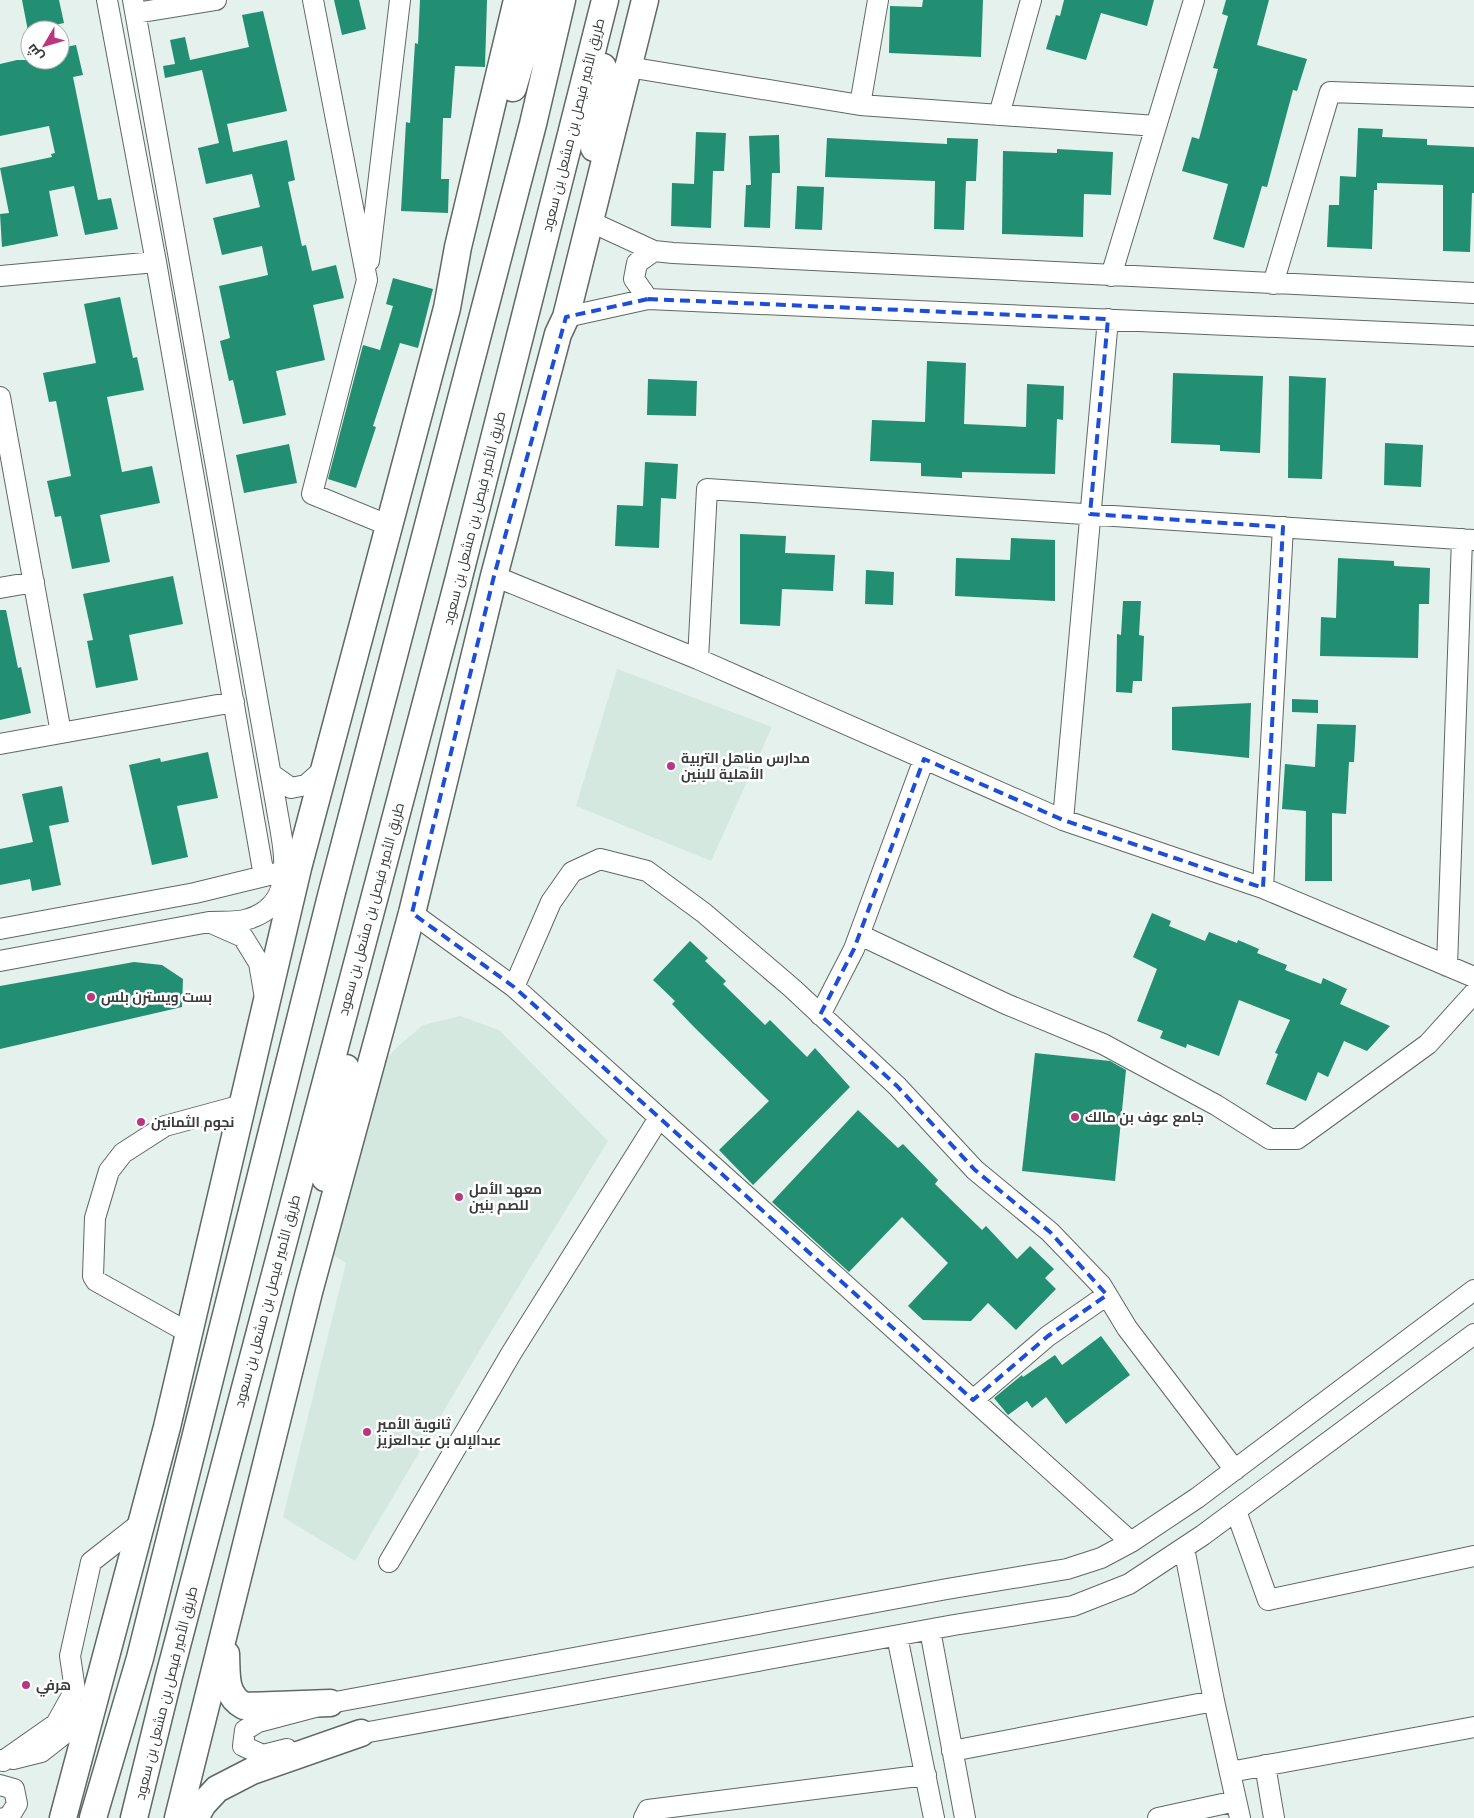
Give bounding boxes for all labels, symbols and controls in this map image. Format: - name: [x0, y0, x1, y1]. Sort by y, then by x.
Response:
- street label: طريق الأمير فيصل بن مشعل بن سعود: [538, 16, 608, 234]
- north arrow: [20, 20, 70, 70]
- text: ش: [22, 40, 47, 66]
- street label: طريق الأمير فيصل بن مشعل بن سعود: [439, 409, 509, 627]
- place label: مدارس مناهل التربية الأهلية للبنين: [681, 749, 810, 783]
- marker: مدارس مناهل التربية الأهلية للبنين: [665, 760, 677, 772]
- street label: طريق الأمير فيصل بن مشعل بن سعود: [334, 801, 408, 1017]
- place label: بست ويسترن بلس: [101, 988, 212, 1006]
- marker: بست ويسترن بلس: [85, 991, 97, 1003]
- place label: جامع عوف بن مالك: [1085, 1108, 1204, 1127]
- marker: جامع عوف بن مالك: [1069, 1111, 1081, 1123]
- place label: نجوم الثمانين: [151, 1113, 234, 1132]
- marker: نجوم الثمانين: [135, 1116, 147, 1128]
- place label: معهد الأمل للصم بنين: [469, 1180, 542, 1215]
- marker: معهد الأمل للصم بنين: [453, 1191, 465, 1203]
- street label: طريق الأمير فيصل بن مشعل بن سعود: [230, 1193, 304, 1409]
- place label: ثانوية الأمير عبدالإله بن عبدالعزيز: [376, 1415, 501, 1450]
- marker: ثانوية الأمير عبدالإله بن عبدالعزيز: [361, 1426, 373, 1438]
- street label: طريق الأمير فيصل بن مشعل بن سعود: [131, 1584, 201, 1802]
- place label: هرفي: [36, 1676, 71, 1697]
- marker: هرفي: [20, 1679, 32, 1691]

